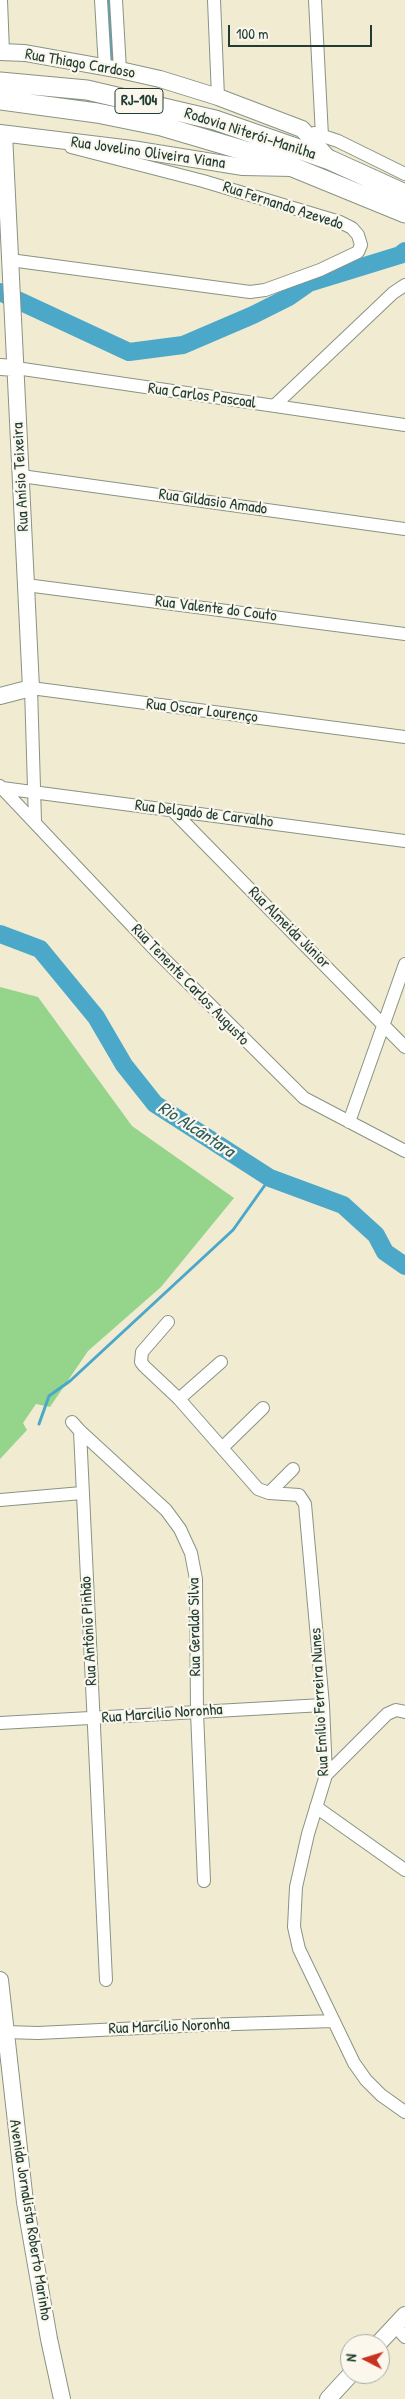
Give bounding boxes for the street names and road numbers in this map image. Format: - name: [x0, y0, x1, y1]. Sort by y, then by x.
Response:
- street label: Rua Thiago Cardoso: [23, 45, 137, 83]
- road number: RJ-104: [115, 88, 163, 114]
- street label: Rodovia Niterói-Manilha: [182, 104, 318, 164]
- street label: Rua Jovelino Oliveira Viana: [70, 133, 226, 173]
- street label: Rua Fernando Azevedo: [220, 177, 346, 235]
- street label: Rua Carlos Pascoal: [147, 379, 257, 413]
- street label: Rua Anísio Teixeira: [9, 422, 33, 532]
- street label: Rua Gildasio Amado: [158, 485, 268, 519]
- street label: Rua Valente do Couto: [154, 592, 278, 626]
- street label: Rua Oscar Lourenço: [145, 695, 259, 727]
- street label: Rua Delgado de Carvalho: [134, 796, 274, 832]
- street label: Rua Almeida Júnior: [244, 883, 334, 973]
- street label: Rua Tenente Carlos Augusto: [127, 920, 253, 1050]
- street label: Rua Antônio Pinhão: [77, 1576, 101, 1686]
- street label: Rua Geraldo Silva: [185, 1578, 205, 1676]
- street label: Rua Emílio Ferreira Nunes: [307, 1627, 333, 1777]
- street label: Rua Marcilio Noronha: [101, 1700, 223, 1728]
- street label: Rua Marcílio Noronha: [108, 2015, 230, 2039]
- street label: Avenida Jornalista Roberto Marinho: [5, 2118, 55, 2322]

